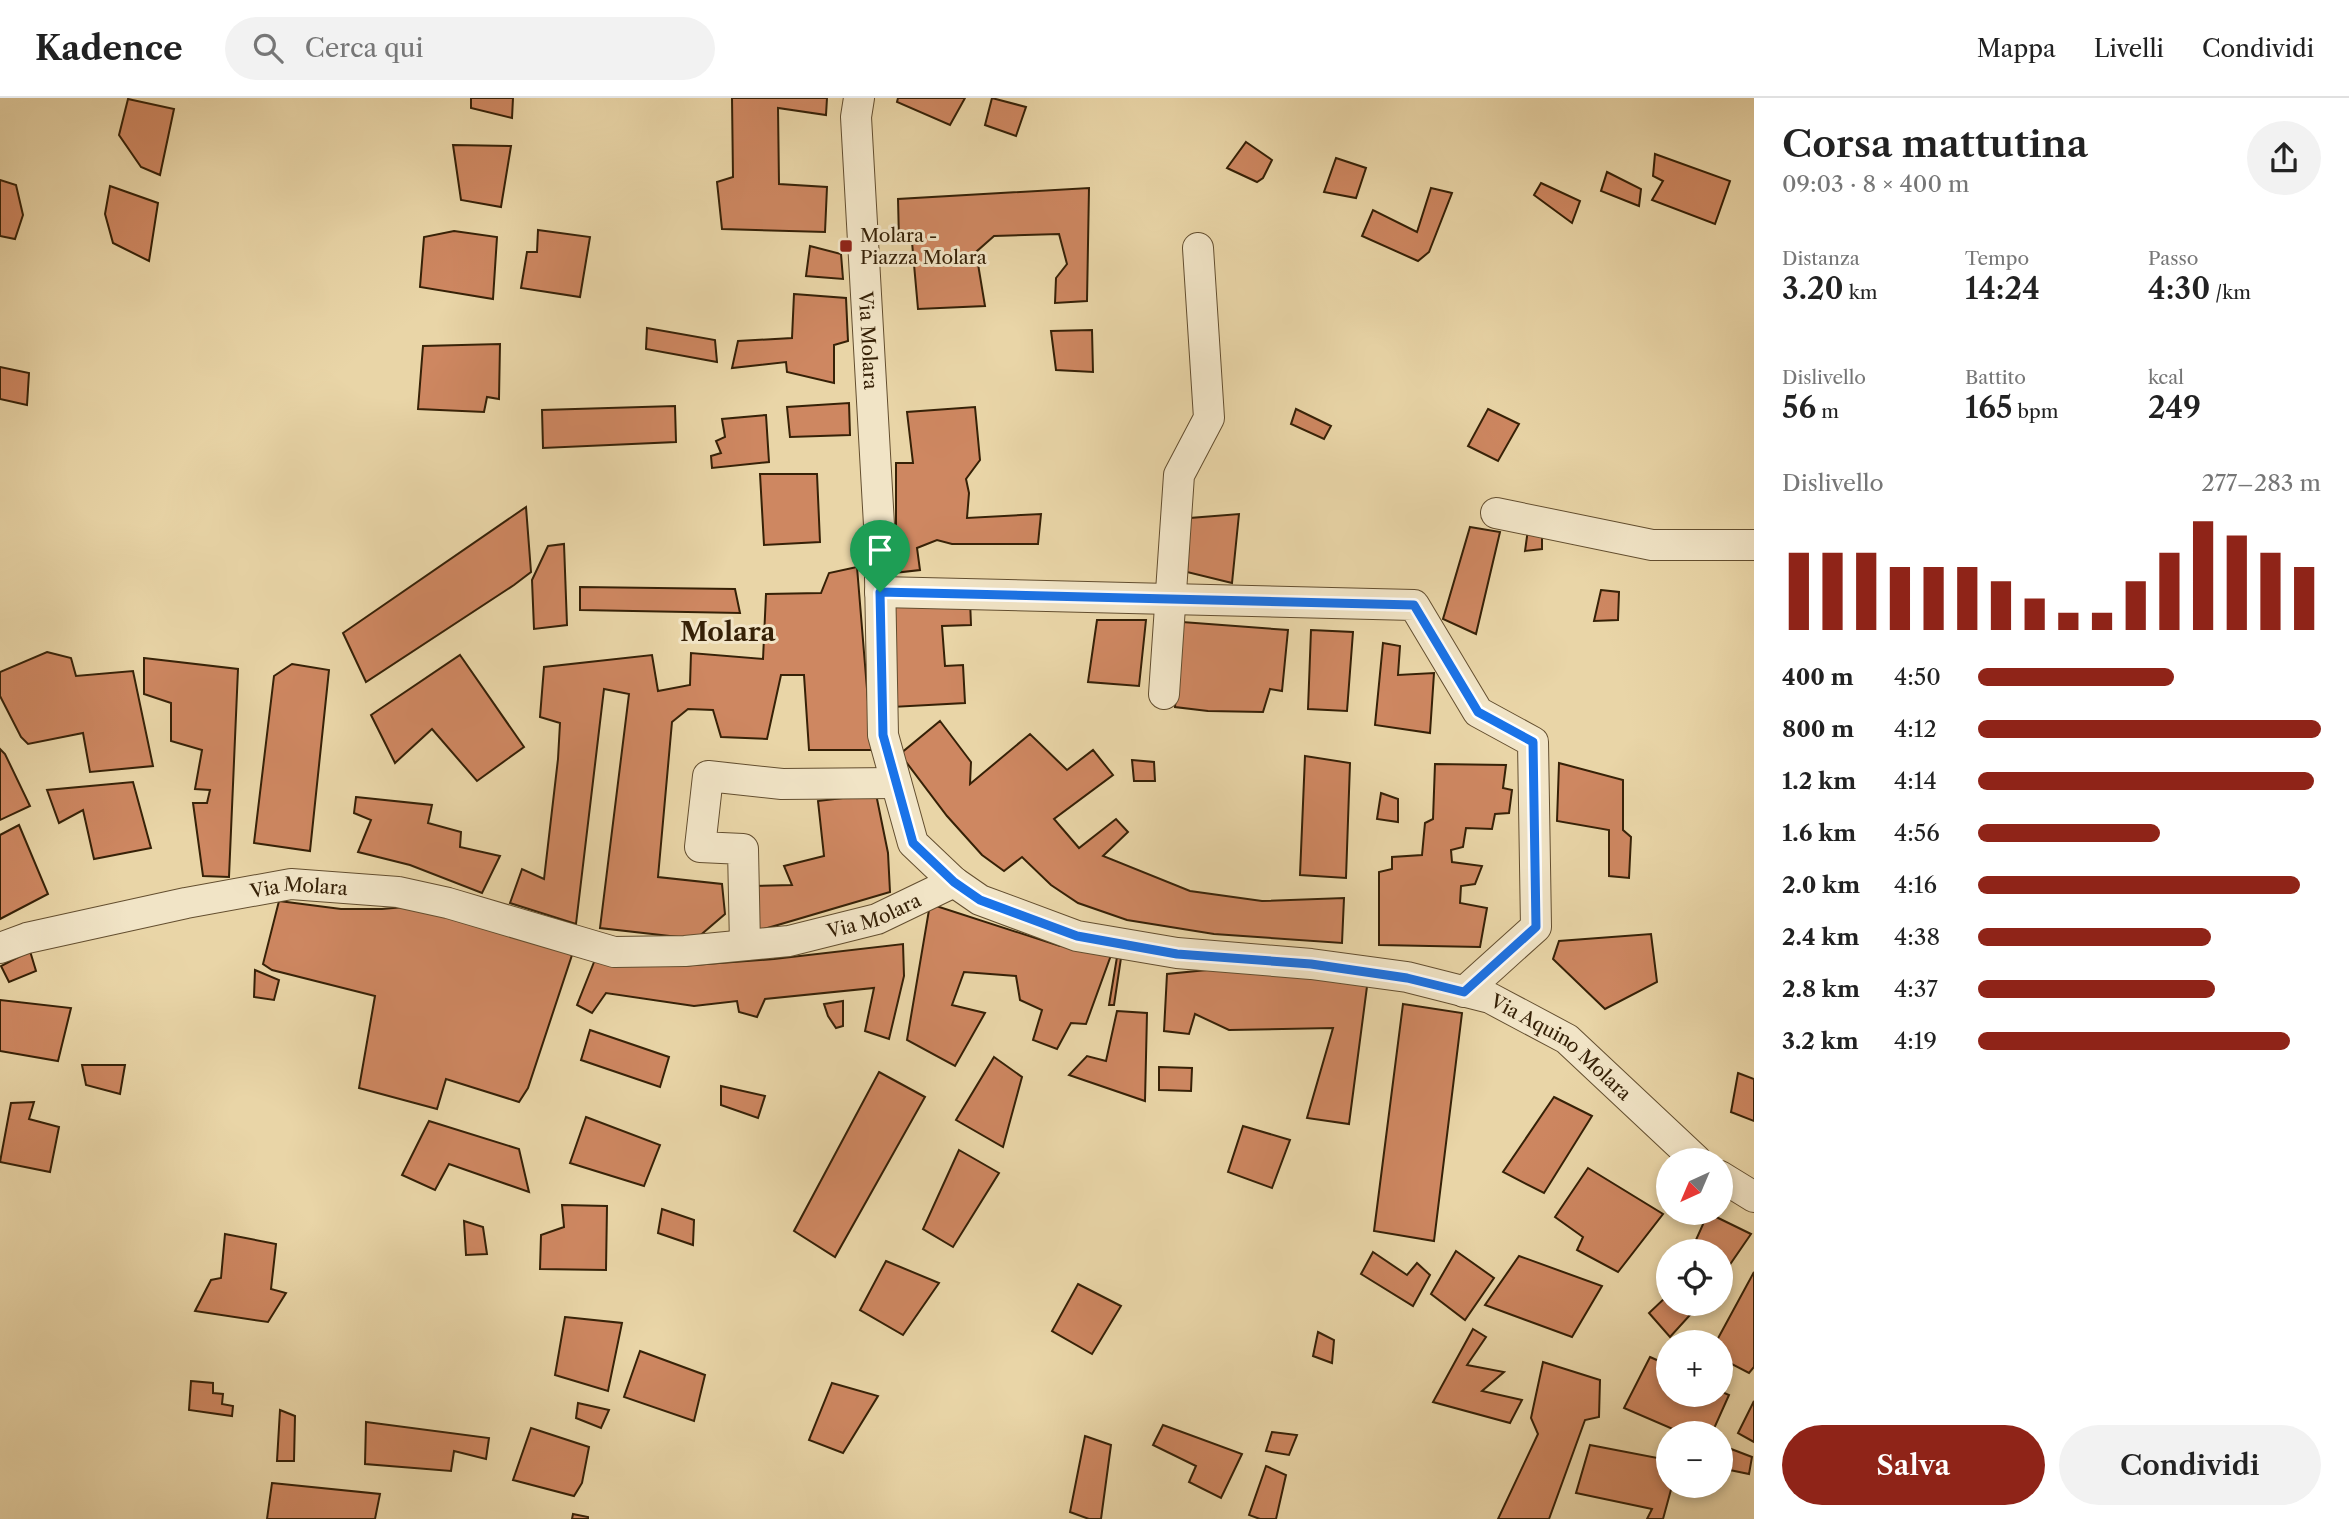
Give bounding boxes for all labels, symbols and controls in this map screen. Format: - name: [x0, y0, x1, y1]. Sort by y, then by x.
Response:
- search box: [225, 17, 715, 80]
- text: Kadence: [35, 28, 183, 69]
- icon: search: [249, 29, 287, 67]
- text: Cerca qui: [305, 32, 424, 64]
- text: Mappa: [1977, 34, 2056, 63]
- text: Livelli: [2094, 34, 2164, 63]
- text: Condividi: [2202, 34, 2314, 63]
- text: Corsa mattutina: [1782, 120, 2088, 167]
- button: share: [2247, 121, 2321, 195]
- text: 09:03 · 8 × 400 m: [1782, 170, 1970, 198]
- place label: Molara - Piazza Molara: [860, 224, 987, 269]
- marker: Molara - Piazza Molara: [838, 238, 854, 254]
- text: Distanza: [1782, 247, 1860, 270]
- text: Tempo: [1965, 247, 2029, 270]
- text: Passo: [2148, 247, 2199, 270]
- text: 3.20: [1782, 270, 1844, 307]
- text: 14:24: [1965, 270, 2040, 307]
- text: 4:30: [2148, 270, 2210, 307]
- text: km: [1844, 281, 1877, 304]
- text: /km: [2210, 281, 2251, 304]
- street label: Via Molara: [854, 290, 883, 390]
- text: Dislivello: [1782, 366, 1866, 389]
- text: Battito: [1965, 366, 2026, 389]
- text: kcal: [2148, 366, 2184, 389]
- text: 56: [1782, 389, 1816, 426]
- text: 165: [1965, 389, 2012, 426]
- text: 249: [2148, 389, 2201, 426]
- text: m: [1816, 400, 1839, 423]
- text: bpm: [2012, 400, 2058, 423]
- text: Dislivello: [1782, 469, 1884, 497]
- text: 277–283 m: [2202, 469, 2321, 497]
- pin: [850, 520, 910, 592]
- icon: arrive: [861, 531, 899, 569]
- district label: Molara: [680, 616, 777, 648]
- text: 400 m: [1782, 663, 1854, 691]
- text: 4:50: [1894, 663, 1941, 691]
- text: 800 m: [1782, 715, 1854, 743]
- text: 4:12: [1894, 715, 1937, 743]
- text: 1.2 km: [1782, 767, 1856, 795]
- text: 4:14: [1894, 767, 1937, 795]
- text: 1.6 km: [1782, 819, 1856, 847]
- text: 4:56: [1894, 819, 1940, 847]
- text: 2.0 km: [1782, 871, 1860, 899]
- text: 4:16: [1894, 871, 1937, 899]
- street label: Via Molara: [247, 872, 349, 903]
- street label: Via Molara: [823, 888, 924, 943]
- text: 2.4 km: [1782, 923, 1859, 951]
- text: 4:38: [1894, 923, 1940, 951]
- text: 2.8 km: [1782, 975, 1860, 1003]
- text: 4:37: [1894, 975, 1938, 1003]
- street label: Via Aquino Molara: [1486, 989, 1636, 1105]
- text: 3.2 km: [1782, 1027, 1859, 1055]
- text: 4:19: [1894, 1027, 1937, 1055]
- north arrow: [1656, 1148, 1732, 1225]
- map controls: [1656, 1148, 1733, 1498]
- button: locate: [1656, 1239, 1733, 1316]
- button: +: [1656, 1330, 1733, 1407]
- button: −: [1656, 1421, 1733, 1498]
- button: Salva: [1782, 1425, 2045, 1505]
- button: Condividi: [2059, 1425, 2321, 1505]

